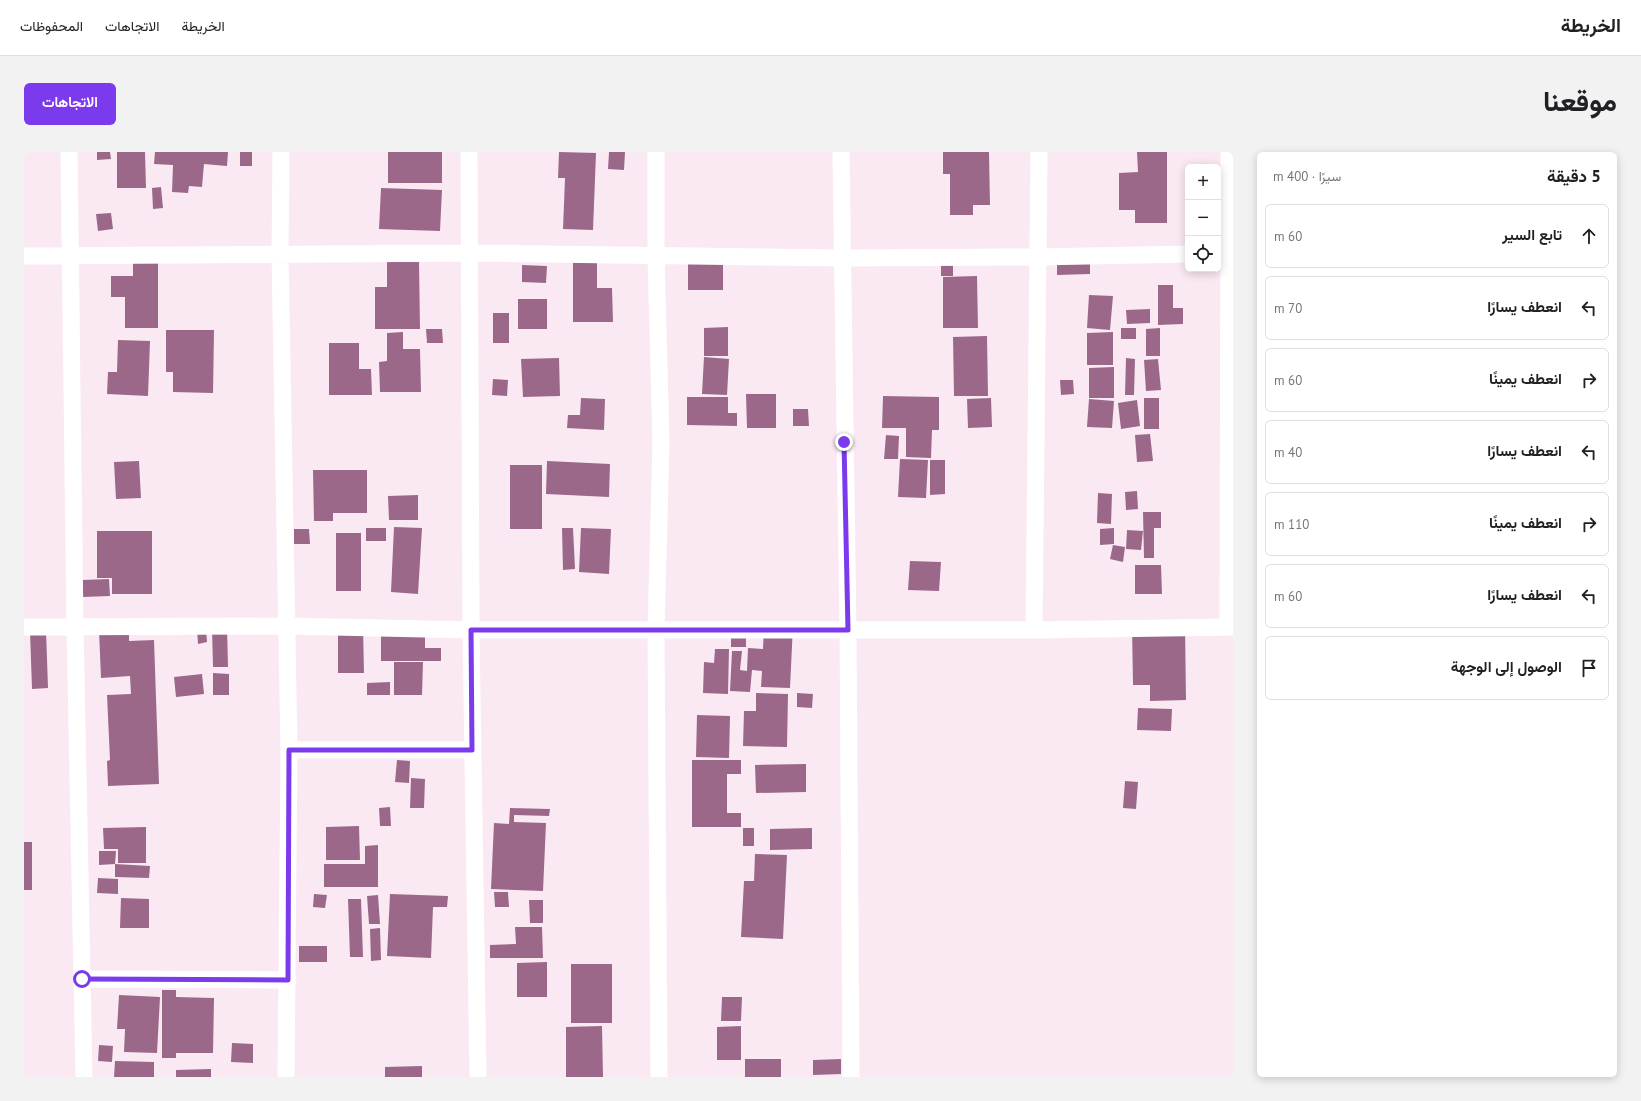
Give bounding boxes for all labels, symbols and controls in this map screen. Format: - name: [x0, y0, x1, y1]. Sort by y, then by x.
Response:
- text: الخريطة: [1561, 13, 1621, 37]
- text: المحفوظات: [20, 17, 83, 35]
- text: الاتجاهات: [105, 17, 159, 35]
- text: الخريطة: [181, 17, 225, 35]
- text: موقعنا: [1543, 82, 1617, 119]
- button: الاتجاهات: [24, 83, 116, 125]
- map controls: [1185, 164, 1221, 272]
- button: +: [1185, 164, 1221, 200]
- text: 5 دقيقة: [1547, 165, 1601, 187]
- text: سيرًا · 400 m: [1273, 168, 1341, 185]
- button: −: [1185, 200, 1221, 236]
- text: تابع السير: [1502, 225, 1562, 244]
- icon: ahead: [1578, 225, 1600, 247]
- text: 60 m: [1274, 228, 1302, 245]
- button: locate: [1185, 236, 1221, 272]
- text: انعطف يسارًا: [1487, 297, 1562, 316]
- icon: left: [1578, 297, 1600, 319]
- text: 70 m: [1274, 300, 1302, 317]
- text: انعطف يمينًا: [1489, 369, 1562, 388]
- icon: right: [1578, 369, 1600, 391]
- text: 60 m: [1274, 372, 1302, 389]
- route end: [835, 433, 853, 451]
- text: انعطف يسارًا: [1487, 441, 1562, 460]
- icon: left: [1578, 441, 1600, 463]
- text: 40 m: [1274, 444, 1302, 461]
- text: انعطف يمينًا: [1489, 513, 1562, 532]
- icon: right: [1578, 513, 1600, 535]
- text: 110 m: [1274, 516, 1309, 533]
- text: انعطف يسارًا: [1487, 585, 1562, 604]
- icon: left: [1578, 585, 1600, 607]
- text: 60 m: [1274, 588, 1302, 605]
- text: الوصول إلى الوجهة: [1451, 657, 1562, 676]
- icon: arrive: [1578, 657, 1600, 679]
- route start: [73, 970, 91, 988]

